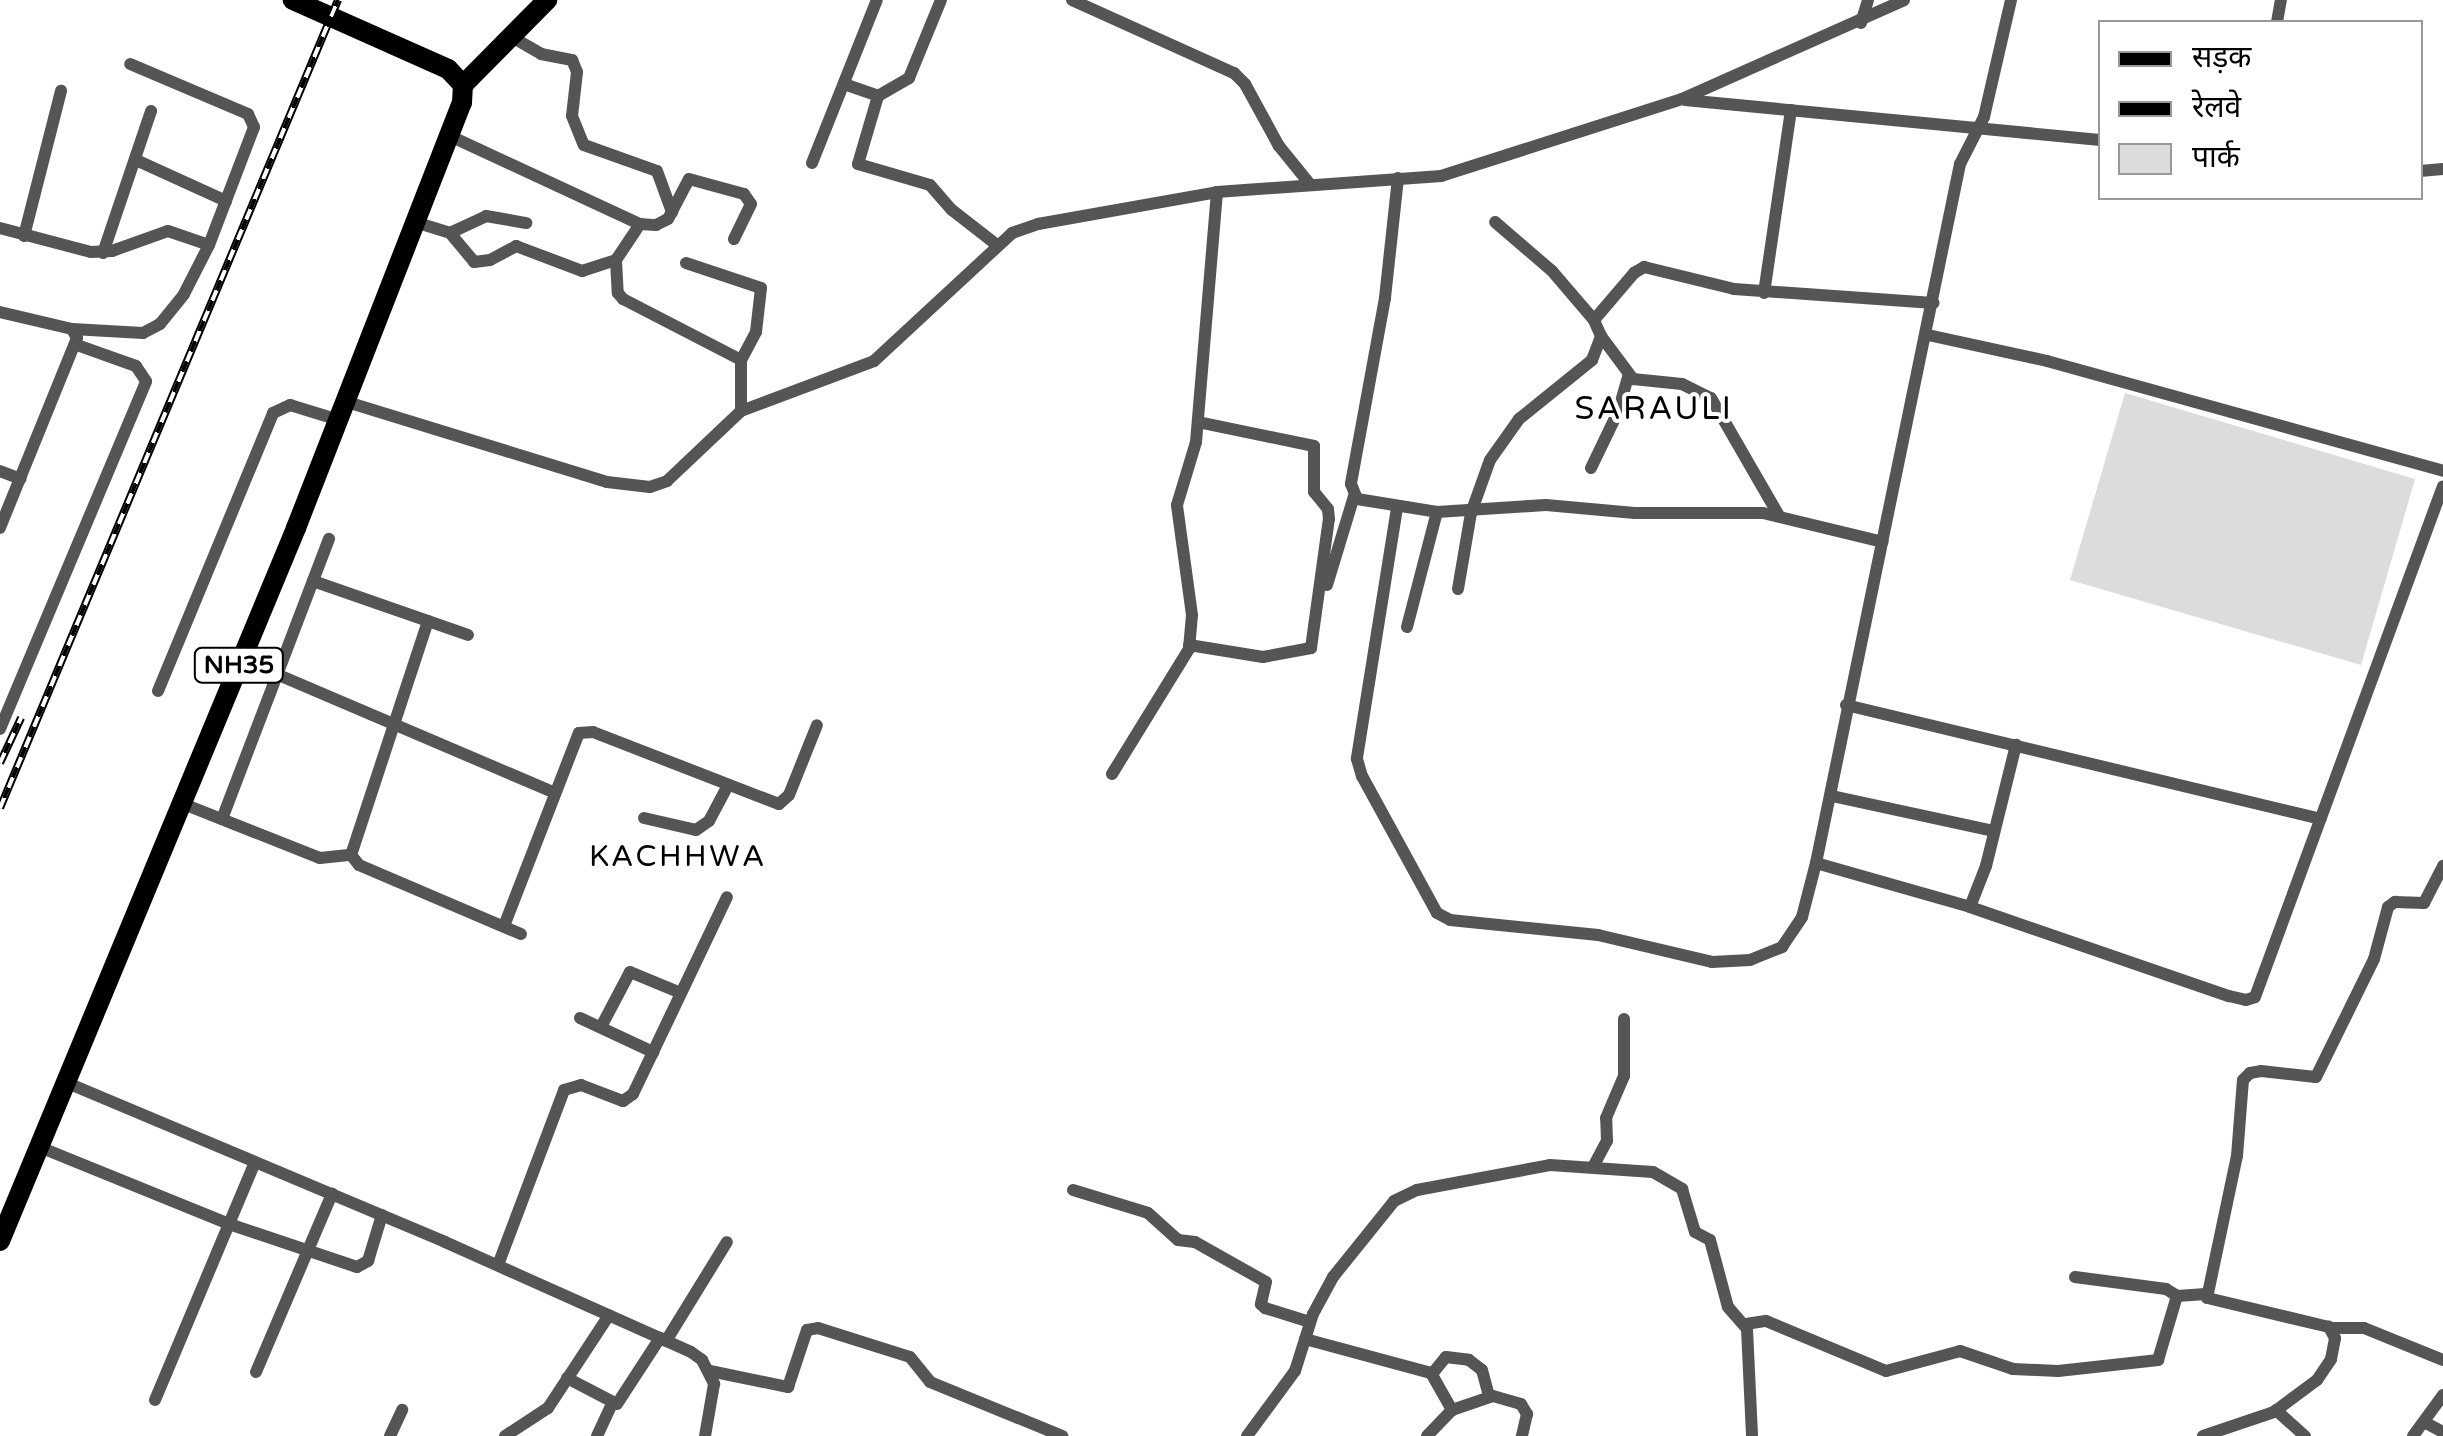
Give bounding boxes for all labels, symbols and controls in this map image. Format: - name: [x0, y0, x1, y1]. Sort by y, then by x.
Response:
- legend: [2098, 20, 2423, 200]
- text: सड़क: [2192, 39, 2251, 76]
- text: रेलवे: [2192, 89, 2241, 126]
- text: पार्क: [2192, 139, 2240, 176]
- district label: SARAULI: [1575, 390, 1733, 428]
- road number: NH35: [192, 645, 286, 685]
- district label: KACHHWA: [589, 839, 767, 875]

